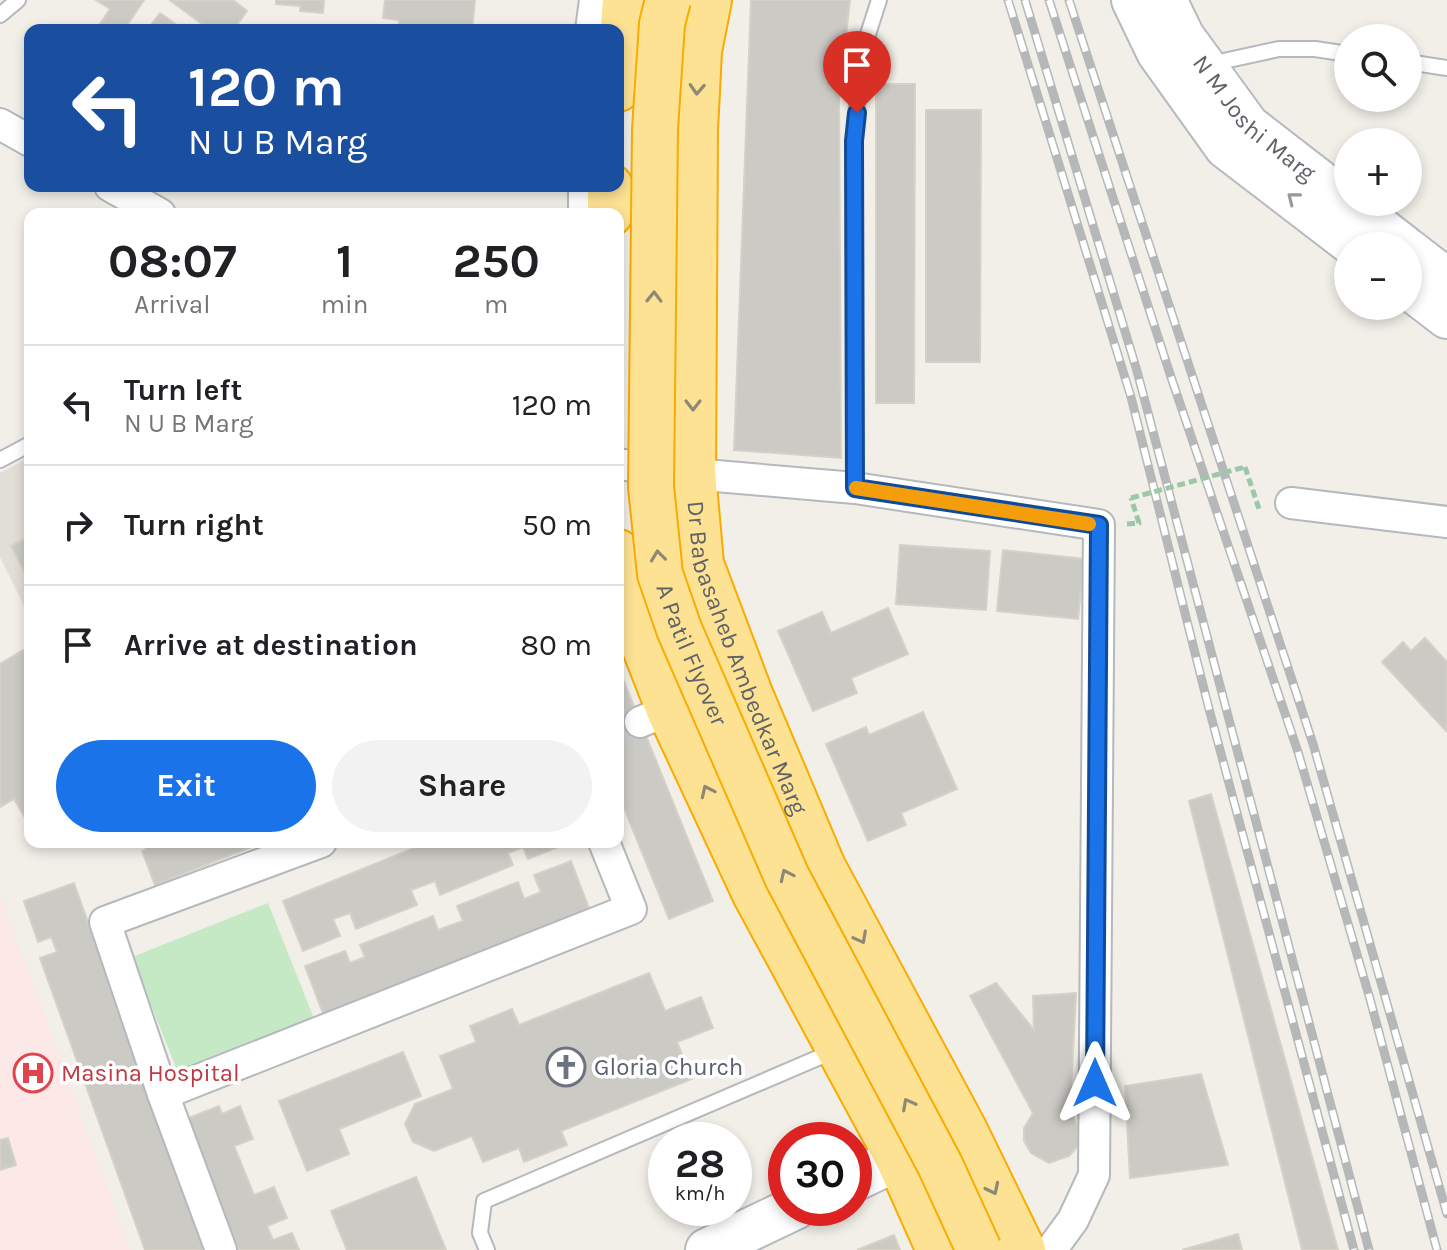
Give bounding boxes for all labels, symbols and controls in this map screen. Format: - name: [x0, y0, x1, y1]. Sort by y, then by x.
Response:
- map controls: [1334, 24, 1422, 320]
- button: search: [1334, 24, 1422, 112]
- pin: [823, 31, 891, 113]
- icon: arrive: [835, 43, 879, 87]
- street label: N M Joshi Marg: [1187, 49, 1322, 187]
- text: 120 m: [188, 54, 345, 119]
- icon: left: [56, 56, 160, 160]
- one-way arrow: [689, 83, 706, 96]
- text: N U B Marg: [188, 121, 367, 163]
- button: +: [1334, 128, 1422, 216]
- one-way arrow: [1287, 194, 1302, 208]
- button: −: [1334, 232, 1422, 320]
- text: 08:07: [108, 233, 237, 289]
- text: 1: [336, 233, 353, 289]
- text: 250: [453, 233, 540, 289]
- text: Arrival: [134, 289, 210, 320]
- text: min: [321, 289, 369, 320]
- text: m: [484, 289, 508, 320]
- one-way arrow: [645, 290, 662, 303]
- text: Turn left: [124, 372, 242, 408]
- icon: left: [56, 383, 100, 427]
- text: 120 m: [512, 387, 592, 423]
- one-way arrow: [684, 399, 702, 412]
- text: N U B Marg: [124, 408, 253, 439]
- street label: Dr Babasaheb Ambedkar Marg: [681, 500, 813, 819]
- icon: right: [56, 503, 100, 547]
- text: Turn right: [124, 507, 264, 543]
- text: 50 m: [522, 507, 592, 543]
- one-way arrow: [649, 550, 666, 563]
- street label: A Patil Flyover: [650, 580, 733, 730]
- icon: arrive: [56, 623, 100, 667]
- text: Arrive at destination: [124, 627, 418, 663]
- text: 80 m: [521, 627, 592, 663]
- button: Exit: [56, 740, 316, 832]
- button: Share: [332, 740, 592, 832]
- one-way arrow: [701, 785, 717, 800]
- one-way arrow: [780, 868, 796, 883]
- one-way arrow: [852, 930, 867, 944]
- position arrow: [1053, 1041, 1137, 1125]
- church icon: Gloria Church: [545, 1046, 587, 1088]
- hospital icon: Masina Hospital: [12, 1052, 54, 1094]
- place label: Gloria Church: [594, 1053, 743, 1081]
- place label: Masina Hospital: [61, 1059, 240, 1087]
- one-way arrow: [902, 1098, 917, 1113]
- speed limit sign: 30: [768, 1122, 872, 1226]
- text: 28: [675, 1140, 725, 1187]
- one-way arrow: [983, 1181, 999, 1196]
- text: km/h: [675, 1182, 725, 1205]

